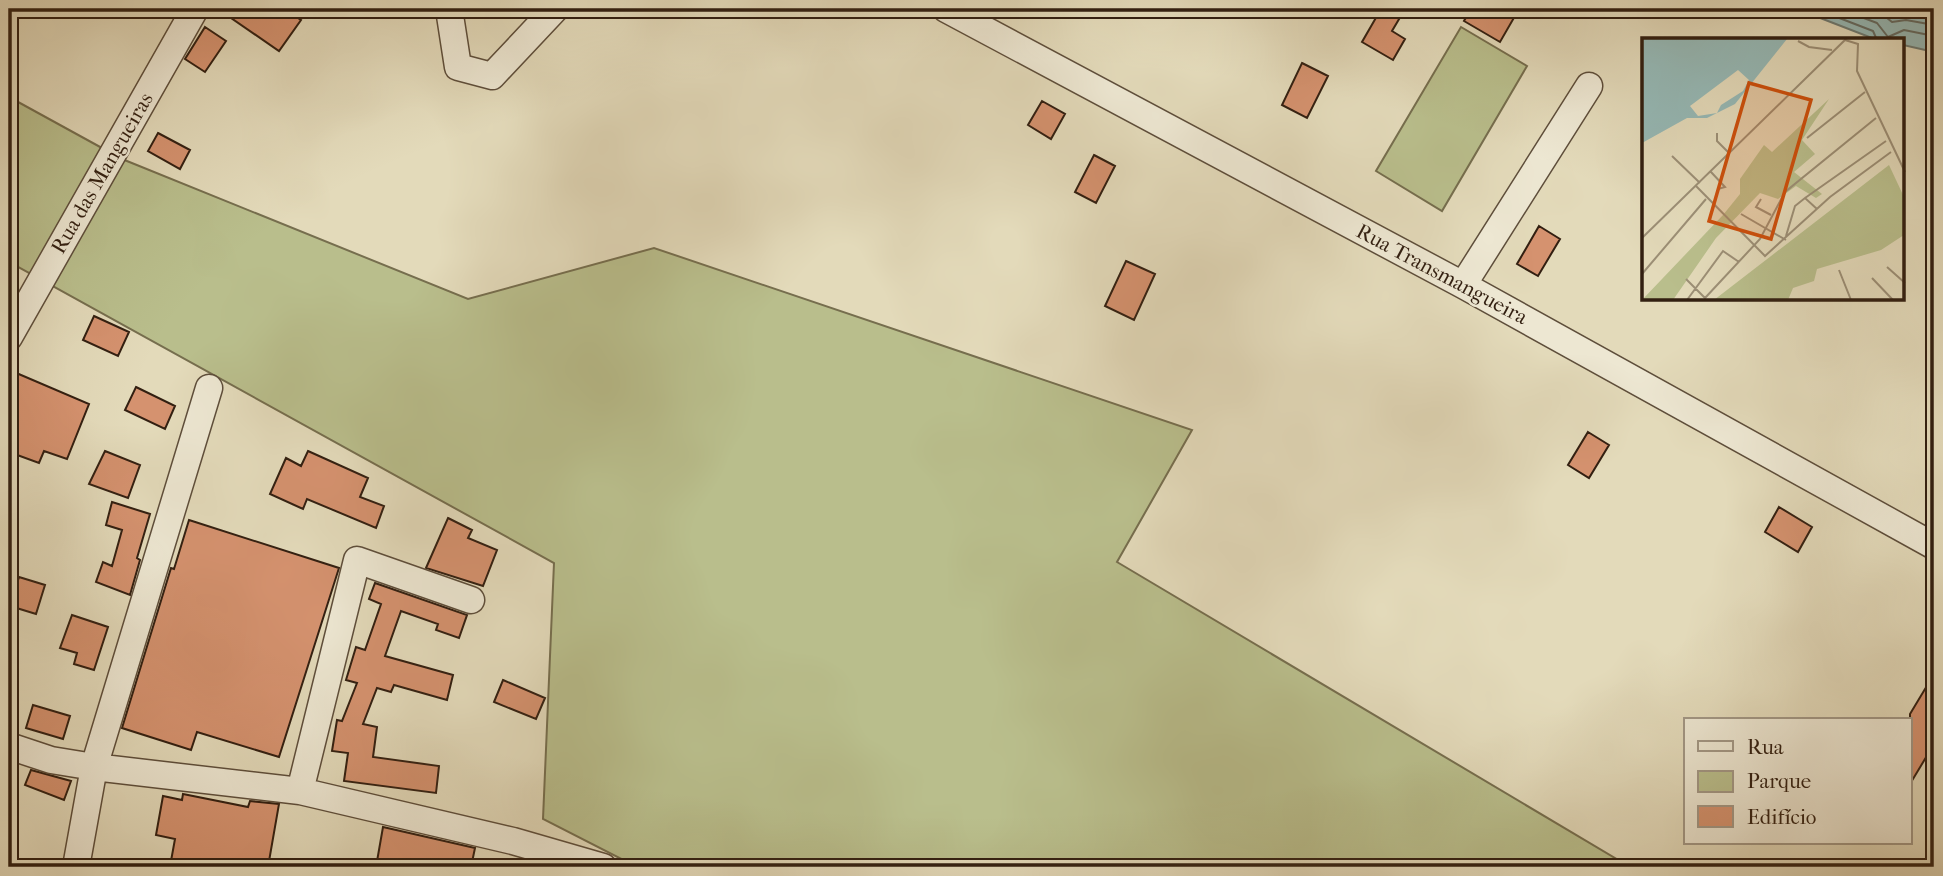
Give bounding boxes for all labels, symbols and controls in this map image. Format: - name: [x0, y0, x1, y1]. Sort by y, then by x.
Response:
- inset map: [1642, 38, 1904, 301]
- street label: Rua das Mangueiras: [46, 88, 158, 258]
- street label: Rua Transmangueira: [1352, 219, 1532, 329]
- legend: [1684, 718, 1912, 844]
- text: Rua: [1747, 735, 1784, 759]
- text: Parque: [1747, 769, 1811, 793]
- text: Edifício: [1747, 805, 1816, 829]

